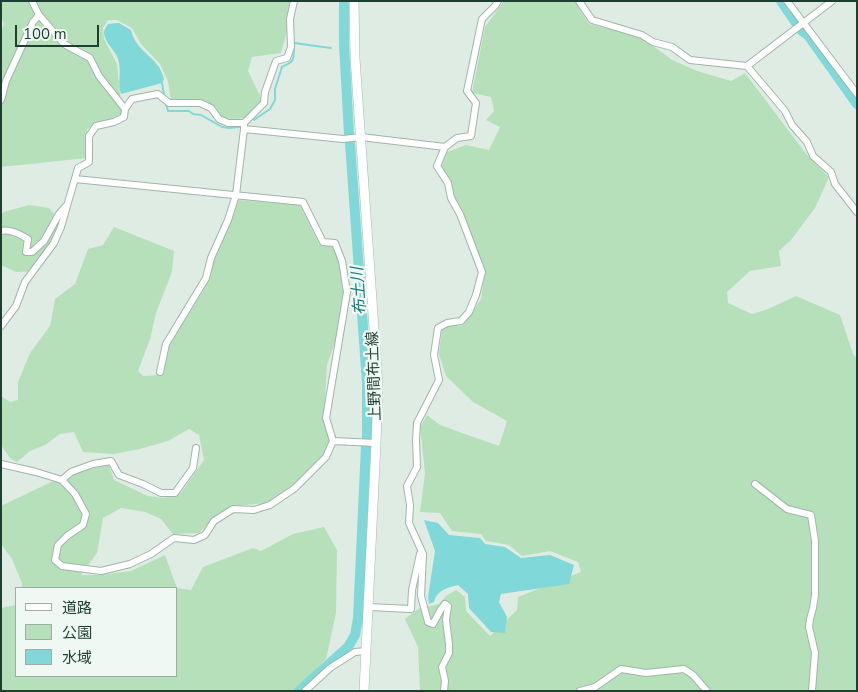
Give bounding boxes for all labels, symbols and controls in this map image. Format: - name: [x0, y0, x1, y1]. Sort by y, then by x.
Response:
- scale bar: [18, 15, 101, 47]
- text: 100 m: [23, 24, 67, 44]
- water label: 布土川: [349, 266, 371, 316]
- street label: 上野間布土線: [364, 331, 386, 421]
- legend: [15, 587, 178, 677]
- text: 道路: [62, 598, 92, 618]
- text: 公園: [62, 623, 92, 643]
- text: 水域: [62, 648, 92, 668]

